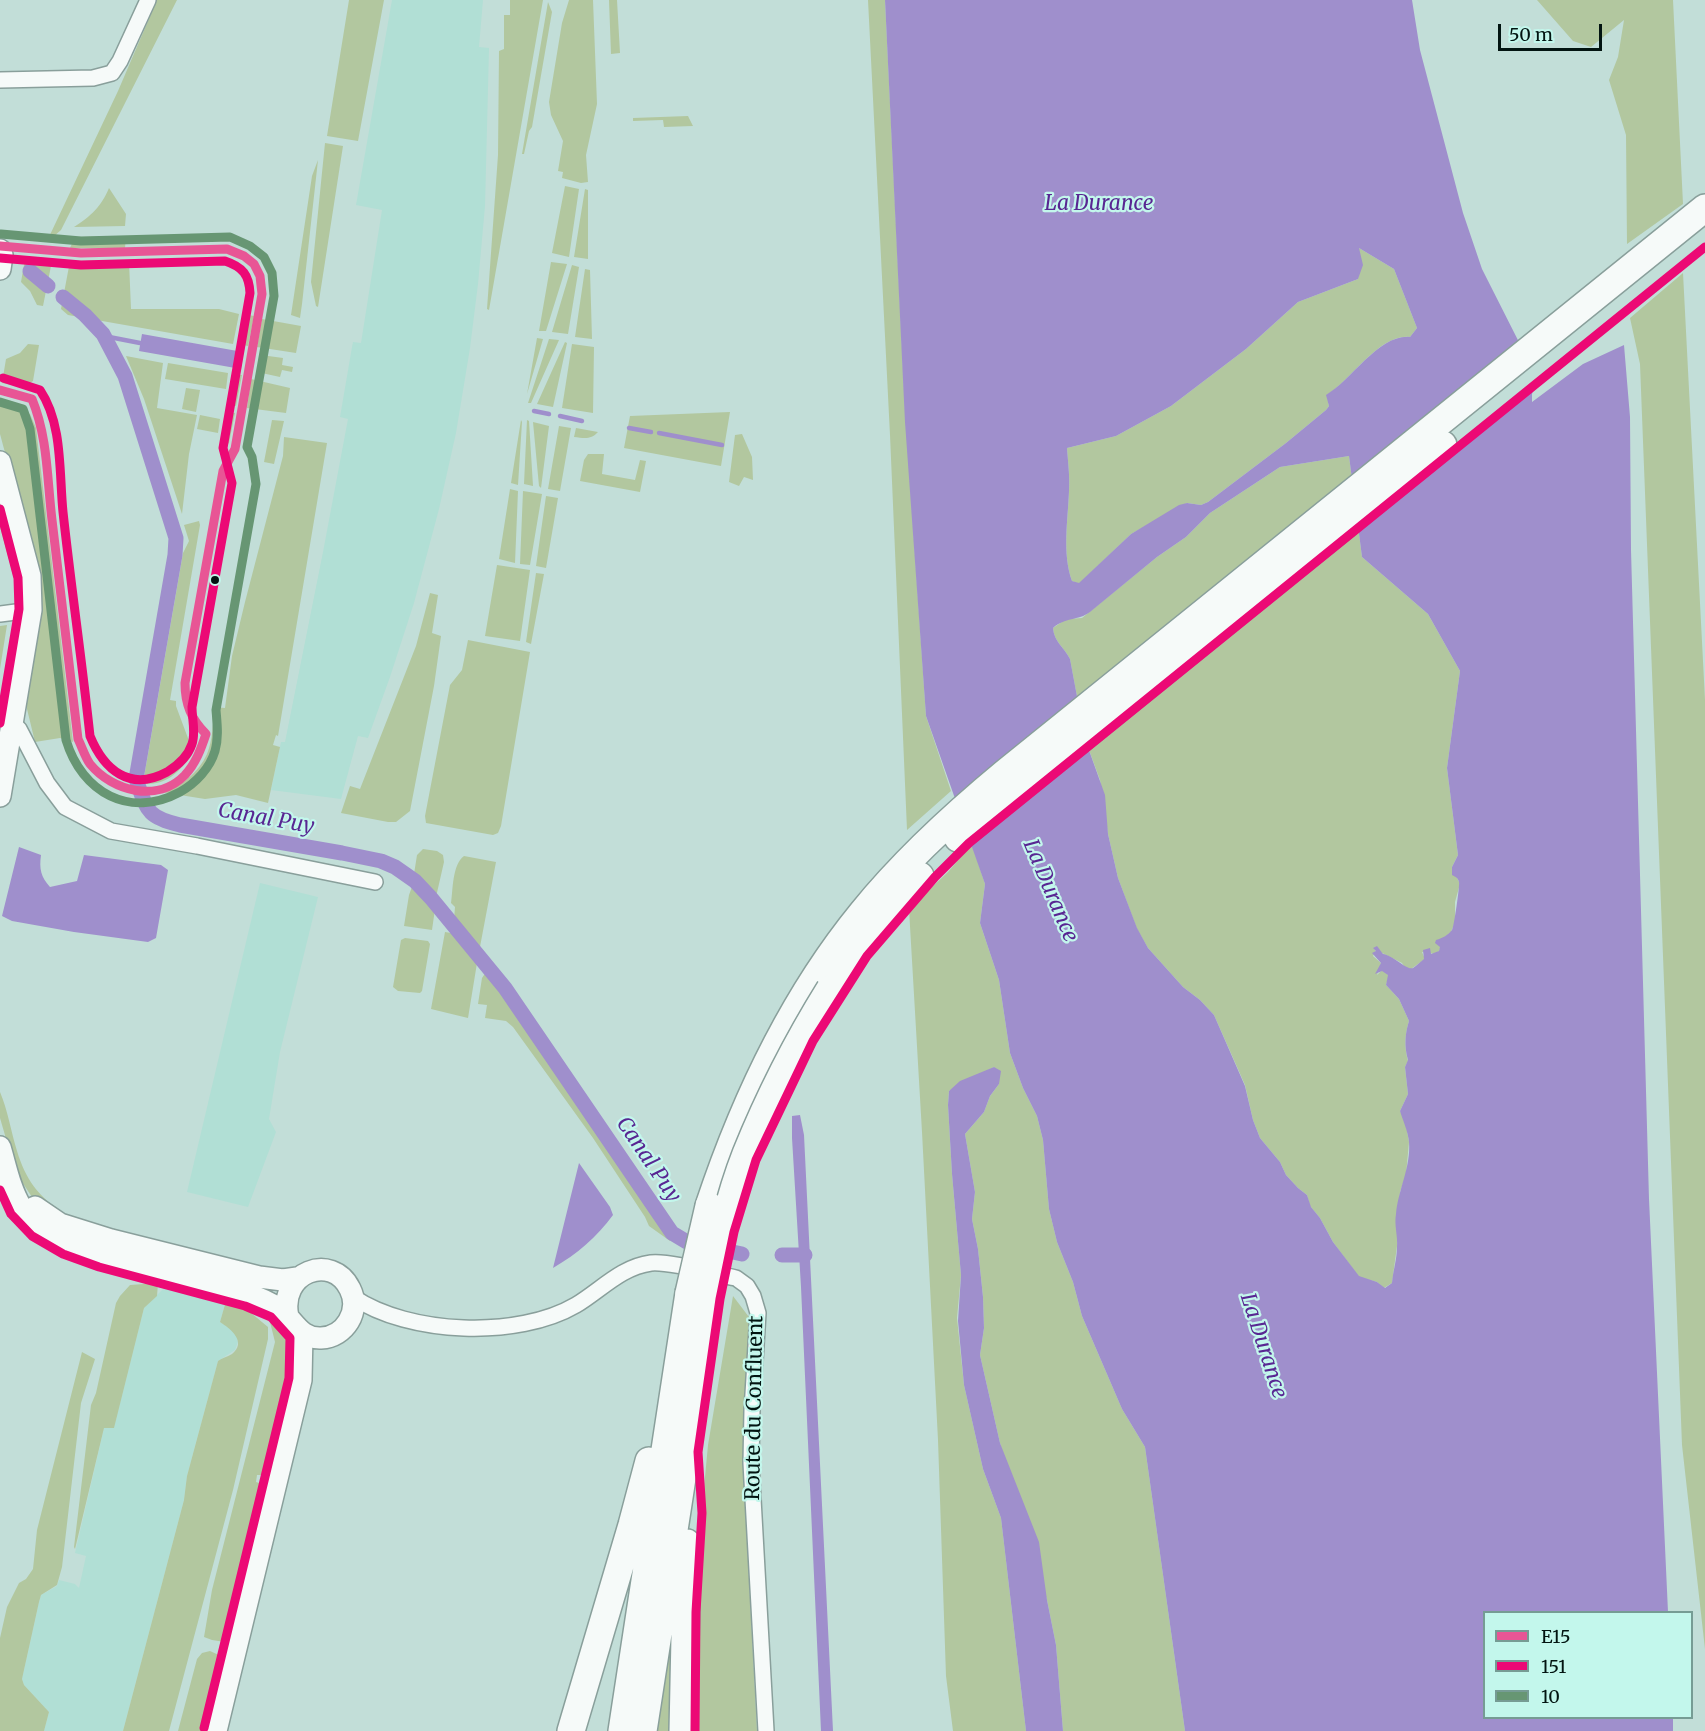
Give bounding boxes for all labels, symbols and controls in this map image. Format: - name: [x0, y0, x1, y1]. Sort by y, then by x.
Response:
- scale bar: [1501, 12, 1604, 50]
- text: 50 m: [1509, 23, 1553, 46]
- water label: La Durance: [1045, 191, 1153, 217]
- unlabelled marker: [209, 574, 221, 586]
- water label: Canal Puy: [216, 798, 316, 840]
- water label: La Durance: [1017, 836, 1083, 946]
- water label: Canal Puy: [610, 1113, 686, 1207]
- water label: La Durance: [1234, 1290, 1292, 1402]
- street label: Route du Confluent: [741, 1315, 769, 1501]
- legend: [1483, 1611, 1693, 1719]
- text: E15: [1541, 1625, 1570, 1648]
- text: 151: [1541, 1655, 1566, 1678]
- text: 10: [1541, 1685, 1560, 1708]

